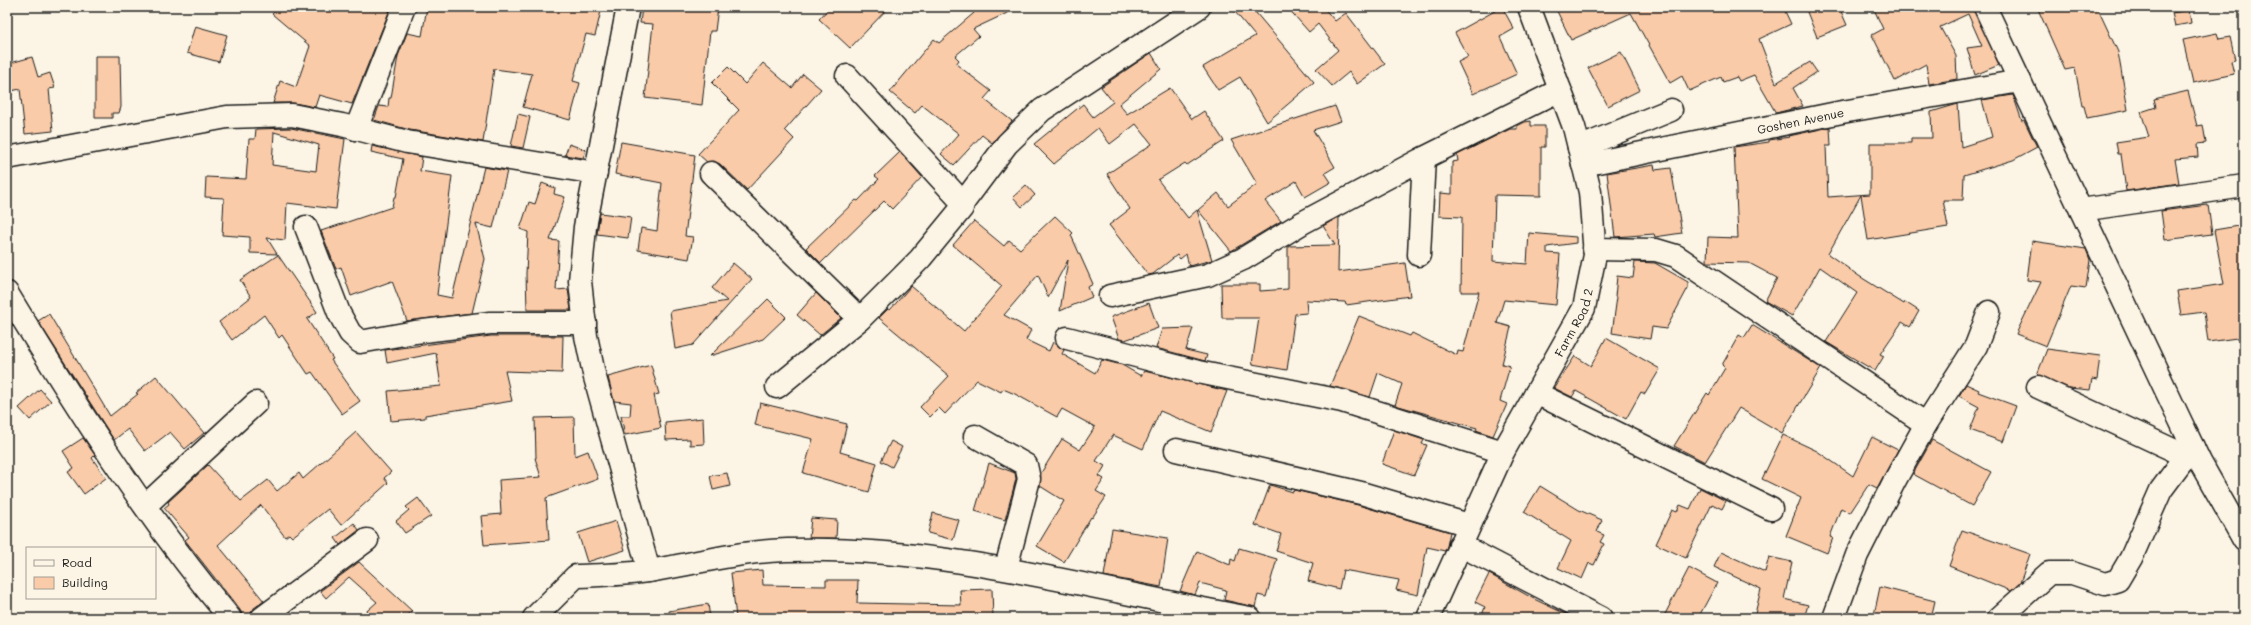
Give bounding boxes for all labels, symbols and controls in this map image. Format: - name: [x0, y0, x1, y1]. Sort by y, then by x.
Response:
- street label: Goshen Avenue: [1756, 104, 1845, 137]
- street label: Farm Road 2: [1550, 287, 1596, 359]
- legend: [26, 547, 156, 599]
- text: Road: [62, 554, 92, 570]
- text: Building: [62, 574, 108, 590]

